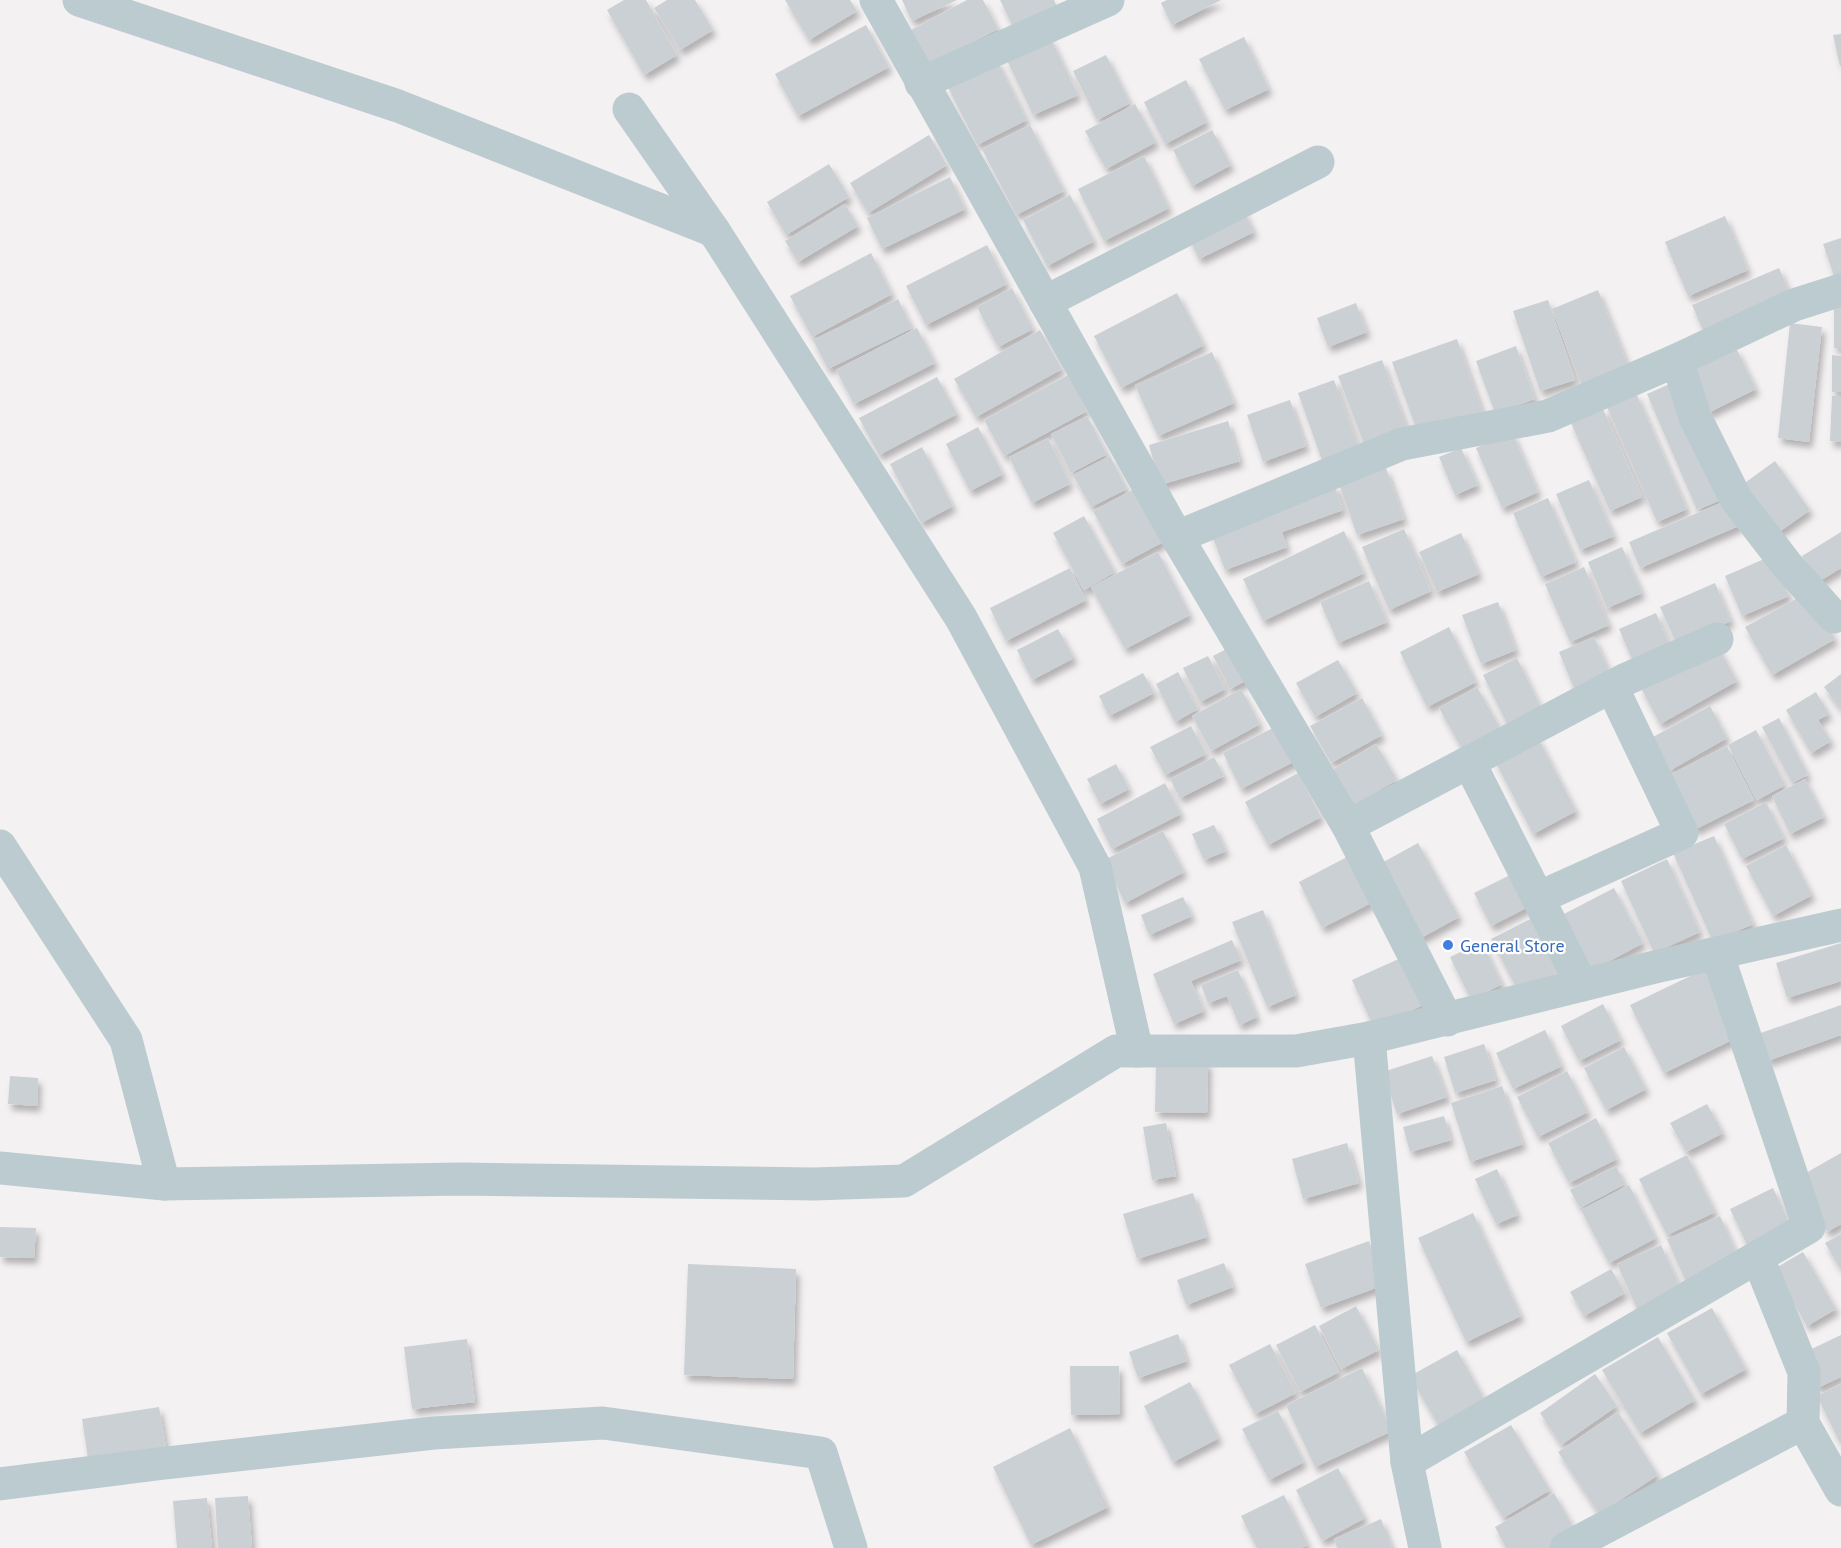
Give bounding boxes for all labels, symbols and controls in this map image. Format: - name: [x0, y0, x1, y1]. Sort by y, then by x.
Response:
- place label: General Store: [1460, 934, 1565, 957]
- marker: General Store: [1441, 938, 1455, 952]

